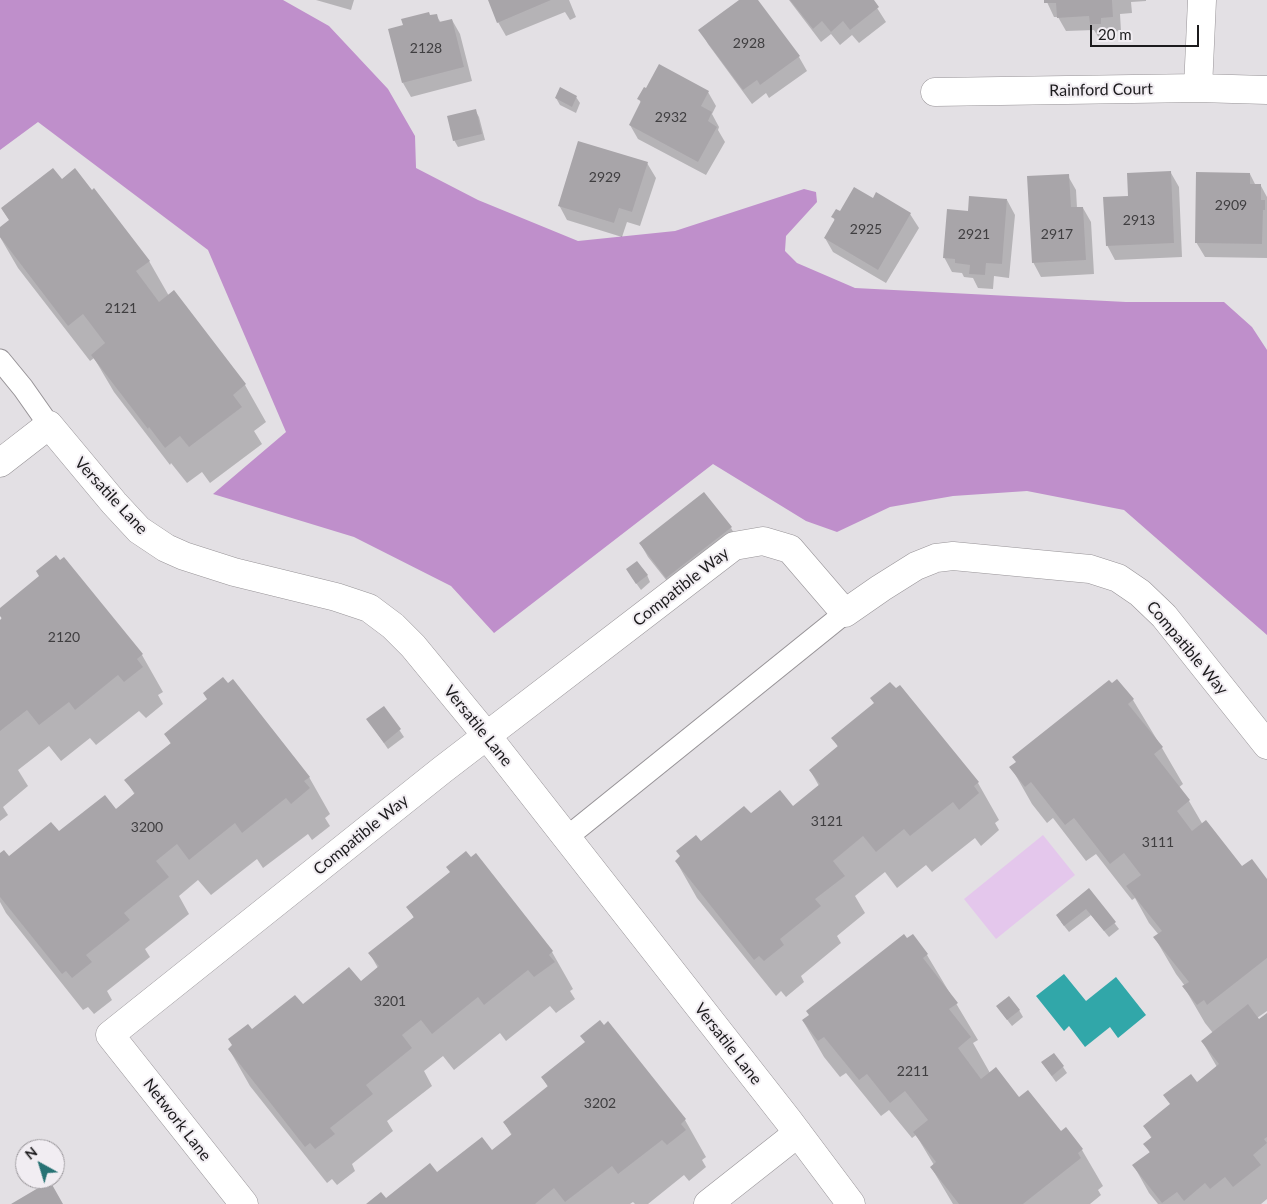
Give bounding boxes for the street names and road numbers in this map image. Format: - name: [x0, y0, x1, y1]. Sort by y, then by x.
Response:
- street label: Rainford Court: [1049, 79, 1153, 101]
- street label: Versatile Lane: [70, 453, 152, 539]
- street label: Compatible Way: [629, 544, 733, 630]
- street label: Compatible Way: [1142, 597, 1232, 699]
- street label: Versatile Lane: [440, 682, 516, 770]
- street label: Compatible Way: [310, 791, 412, 879]
- street label: Versatile Lane: [690, 999, 766, 1089]
- street label: Network Lane: [139, 1075, 215, 1165]

